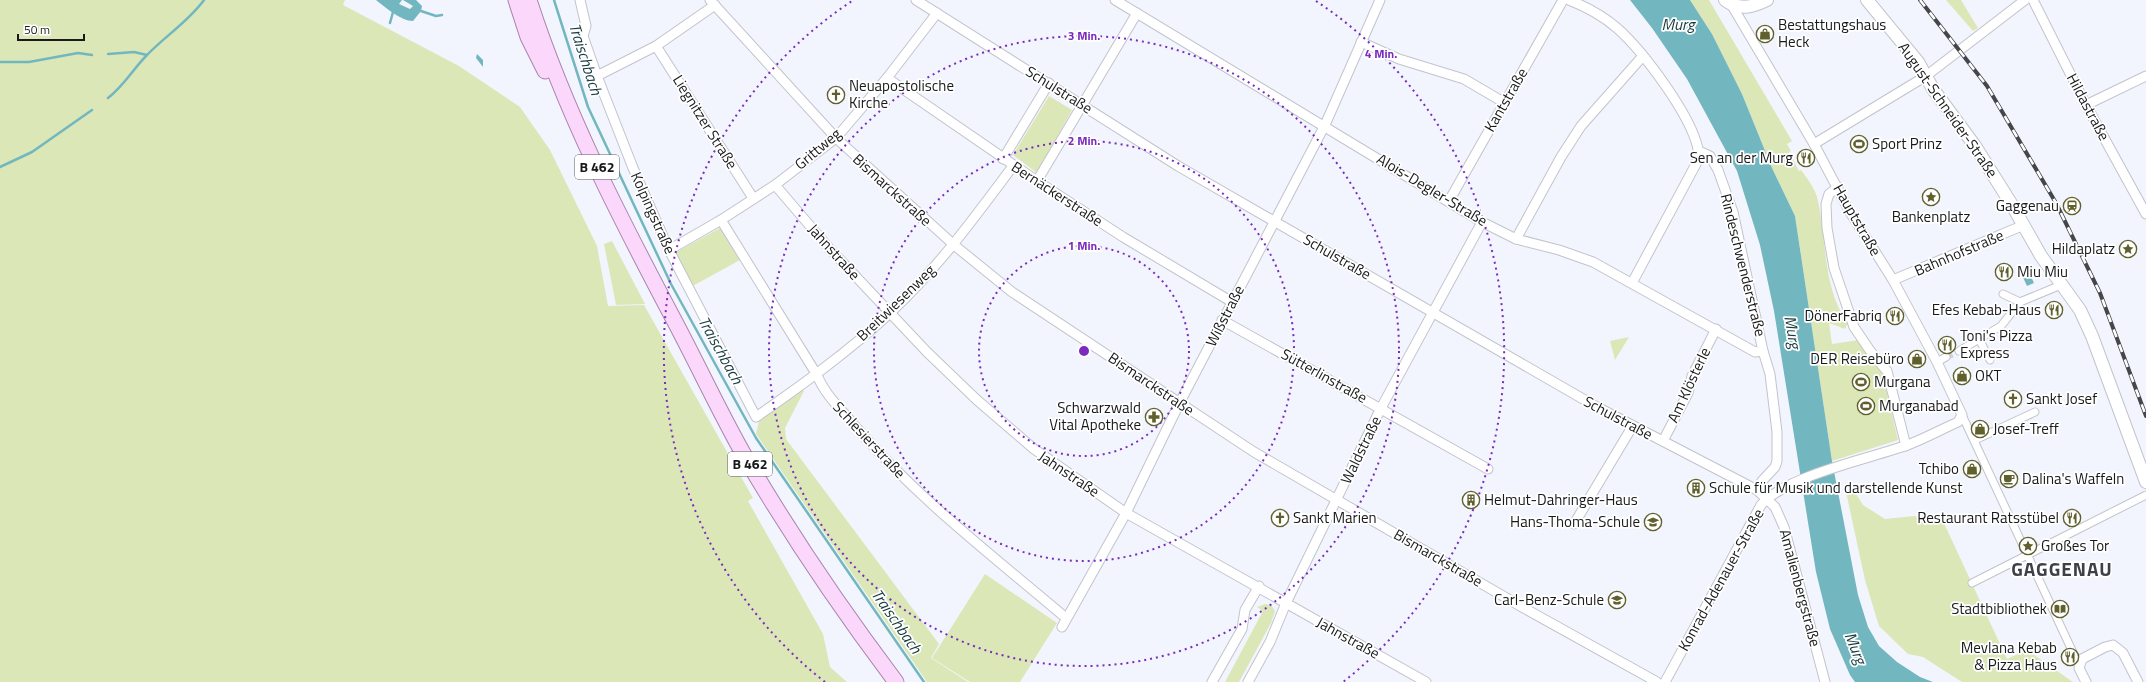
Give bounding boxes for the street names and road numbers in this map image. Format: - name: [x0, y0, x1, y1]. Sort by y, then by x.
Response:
- street label: August-Schneider-Straße: [1893, 37, 2004, 182]
- street label: Schulstraße: [1021, 60, 1097, 119]
- street label: Kantstraße: [1478, 63, 1533, 136]
- street label: Hildastraße: [2061, 69, 2116, 145]
- street label: Liegnitzer Straße: [667, 70, 744, 173]
- street label: Grittweg: [789, 122, 846, 175]
- street label: Alois-Degler-Straße: [1372, 147, 1492, 232]
- street label: Bismarckstraße: [848, 148, 937, 231]
- road number: B 462: [575, 155, 619, 179]
- street label: Bernäckerstraße: [1007, 155, 1108, 232]
- street label: Kolpingstraße: [625, 168, 682, 258]
- street label: Hauptstraße: [1828, 179, 1887, 260]
- street label: Rindeschwenderstraße: [1715, 191, 1772, 339]
- street label: Jahnstraße: [803, 218, 866, 285]
- street label: Bahnhofstraße: [1911, 223, 2007, 282]
- street label: Schulstraße: [1299, 228, 1376, 285]
- street label: Breitwiesenweg: [851, 259, 940, 346]
- street label: Wißstraße: [1199, 281, 1250, 351]
- street label: Sütterlinstraße: [1277, 342, 1372, 409]
- street label: Am Klösterle: [1661, 343, 1716, 426]
- street label: Bismarckstraße: [1104, 346, 1199, 421]
- street label: Schulstraße: [1580, 390, 1657, 445]
- street label: Schlesierstraße: [828, 396, 911, 483]
- street label: Waldstraße: [1334, 412, 1387, 488]
- street label: Jahnstraße: [1034, 445, 1104, 502]
- road number: B 462: [728, 452, 772, 476]
- street label: Konrad-Adenauer-Straße: [1672, 504, 1769, 655]
- street label: Bismarckstraße: [1389, 523, 1487, 592]
- street label: Amalienbergstraße: [1774, 527, 1827, 649]
- street label: Jahnstraße: [1312, 611, 1384, 664]

